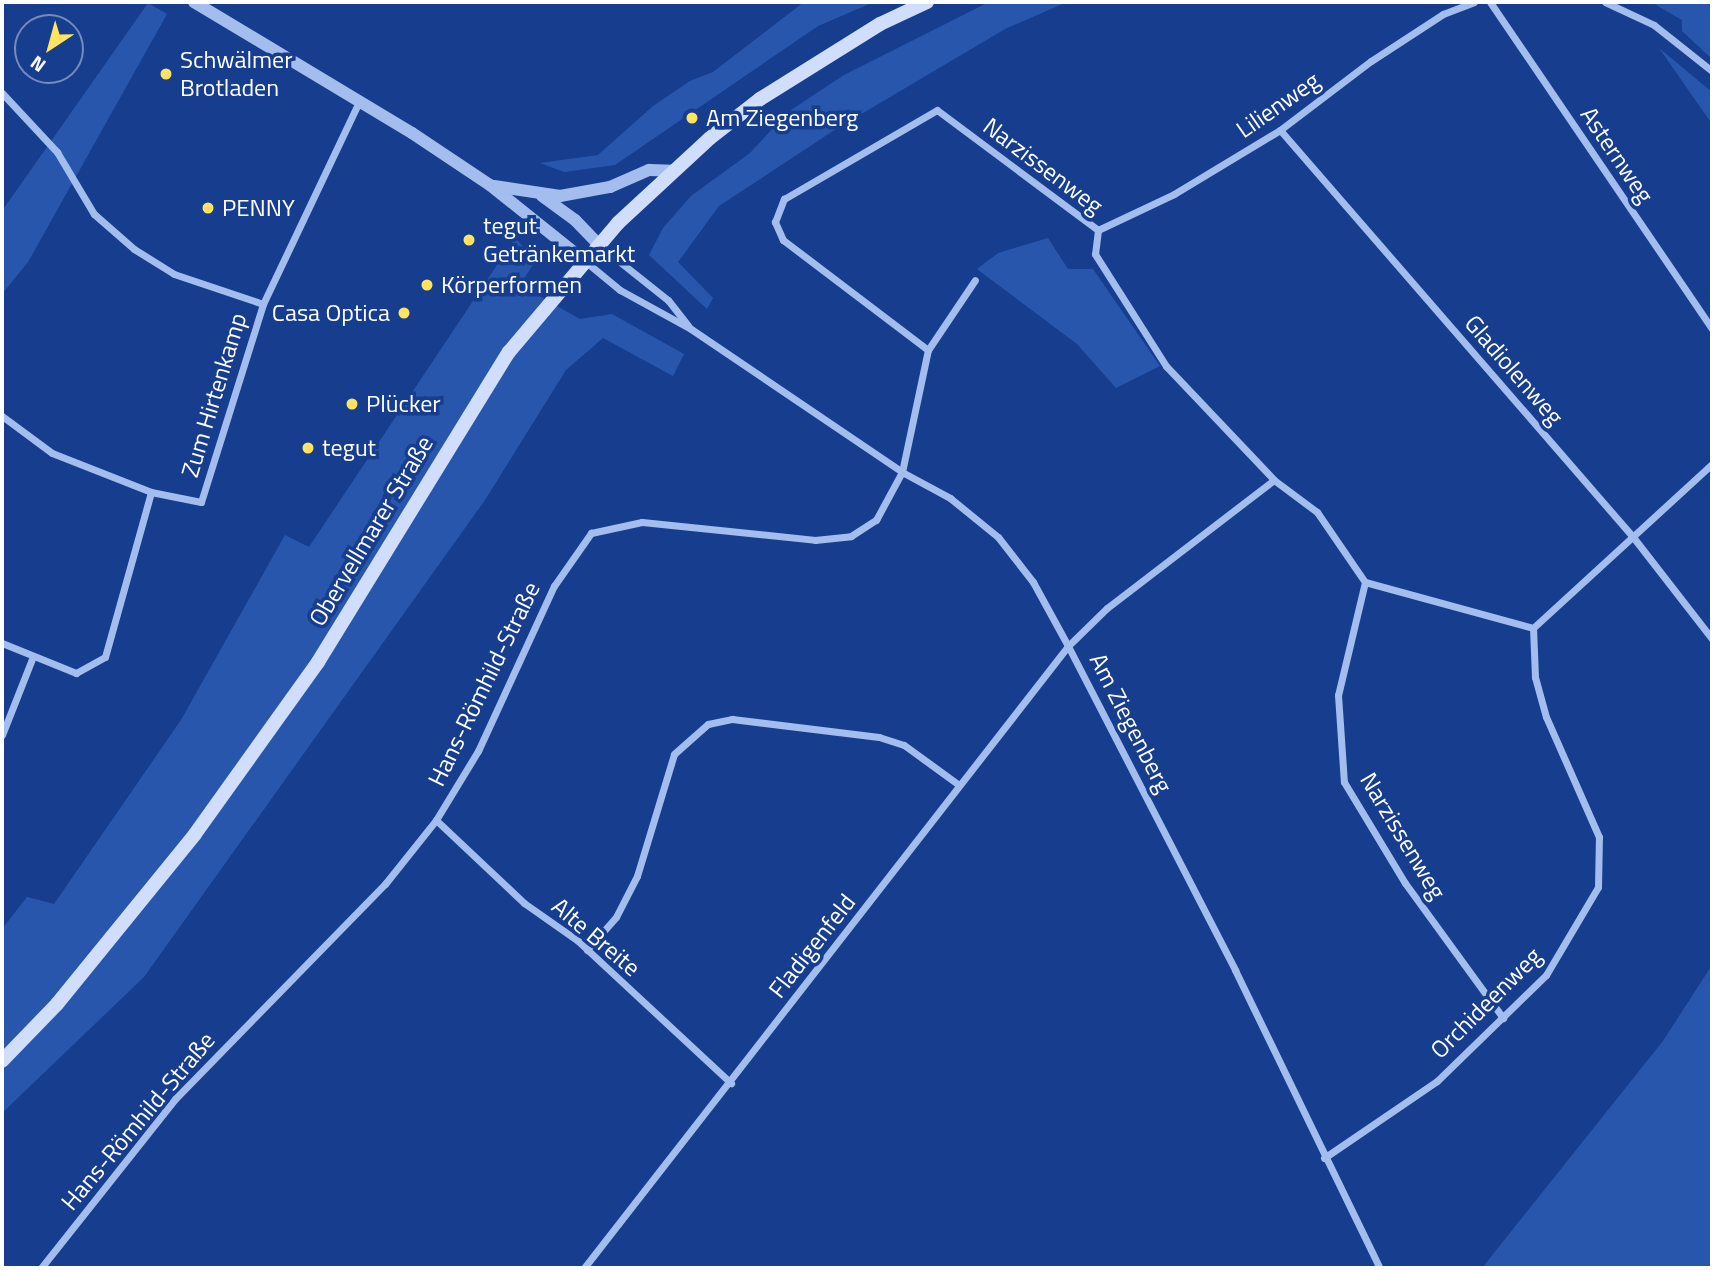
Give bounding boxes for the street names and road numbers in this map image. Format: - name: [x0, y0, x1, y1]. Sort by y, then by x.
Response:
- street label: Lilienweg: [1231, 66, 1325, 144]
- street label: Asternweg: [1574, 101, 1660, 209]
- street label: Narzissenweg: [977, 112, 1109, 220]
- street label: Zum Hirtenkamp: [175, 309, 253, 481]
- street label: Gladiolenweg: [1459, 309, 1569, 431]
- street label: Obervellmarer Straße: [303, 431, 439, 631]
- street label: Hans-Römhild-Straße: [422, 577, 546, 791]
- street label: Am Ziegenberg: [1084, 649, 1178, 797]
- street label: Narzissenweg: [1354, 767, 1452, 905]
- street label: Fladigenfeld: [763, 888, 861, 1004]
- street label: Alte Breite: [546, 892, 646, 982]
- street label: Orchideenweg: [1425, 942, 1547, 1064]
- street label: Hans-Römhild-Straße: [55, 1026, 221, 1216]

